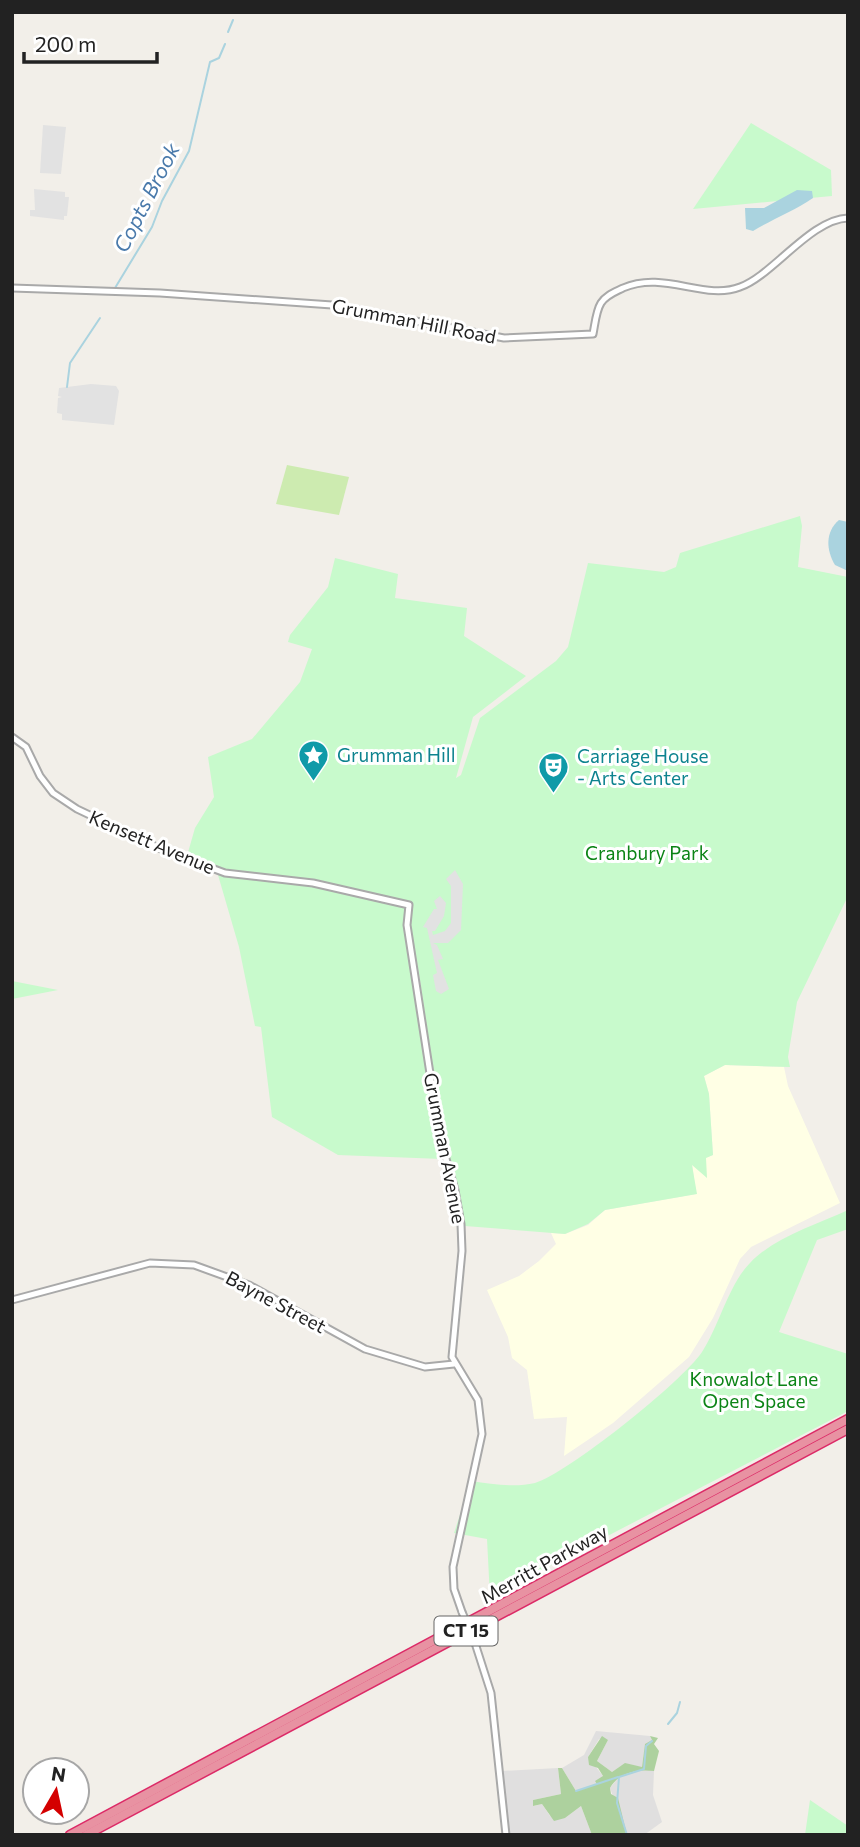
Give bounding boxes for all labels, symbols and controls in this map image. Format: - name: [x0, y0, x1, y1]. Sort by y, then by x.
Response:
- scale bar: [24, 21, 158, 65]
- text: 200 m: [35, 31, 96, 56]
- water label: Copts Brook: [107, 138, 184, 256]
- street label: Grumman Hill Road: [330, 293, 498, 348]
- place icon: Grumman Hill: [297, 738, 331, 782]
- place label: Grumman Hill: [337, 743, 456, 766]
- place label: Carriage House - Arts Center: [577, 744, 709, 789]
- theatre icon: Carriage House - Arts Center: [537, 750, 571, 794]
- street label: Kensett Avenue: [86, 805, 218, 878]
- park label: Cranbury Park: [585, 841, 709, 864]
- street label: Grumman Avenue: [420, 1071, 471, 1225]
- street label: Bayne Street: [222, 1266, 330, 1338]
- park label: Knowalot Lane Open Space: [690, 1367, 818, 1412]
- street label: Merritt Parkway: [476, 1519, 611, 1608]
- road number: CT 15: [434, 1616, 498, 1646]
- north arrow: [21, 1756, 91, 1826]
- text: N: [50, 1761, 68, 1786]

